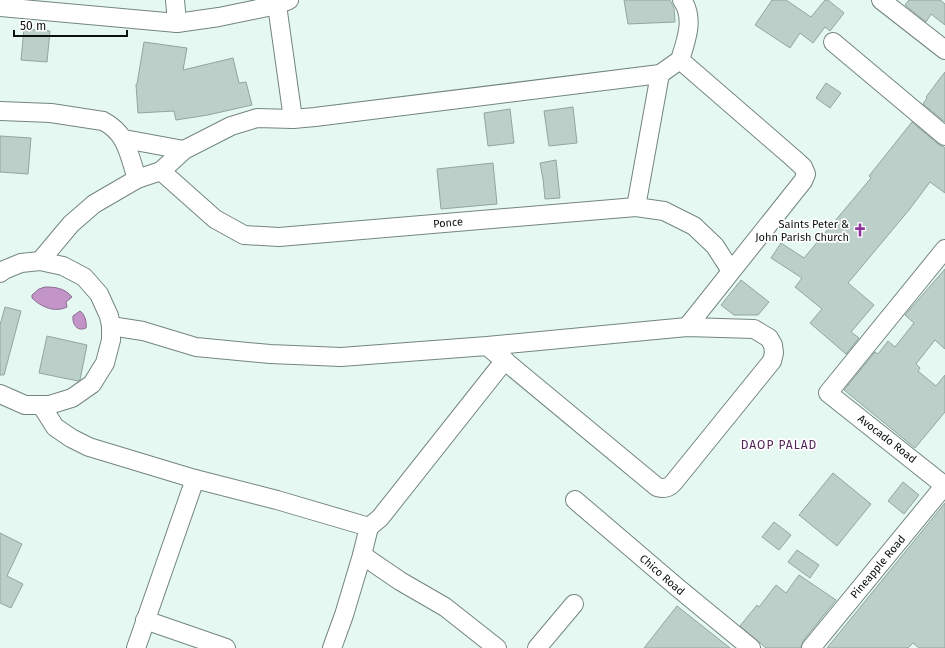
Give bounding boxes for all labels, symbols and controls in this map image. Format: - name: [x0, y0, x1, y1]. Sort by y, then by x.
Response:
- scale bar: [14, 12, 127, 38]
- text: 50 m: [20, 19, 46, 33]
- street label: Ponce: [433, 215, 463, 231]
- place label: Saints Peter & John Parish Church: [755, 218, 849, 244]
- church icon: Saints Peter & John Parish Church: [852, 222, 868, 238]
- street label: Avocado Road: [855, 412, 919, 466]
- district label: DAOP PALAD: [741, 438, 817, 452]
- street label: Pineapple Road: [848, 533, 908, 601]
- street label: Chico Road: [637, 552, 687, 598]

